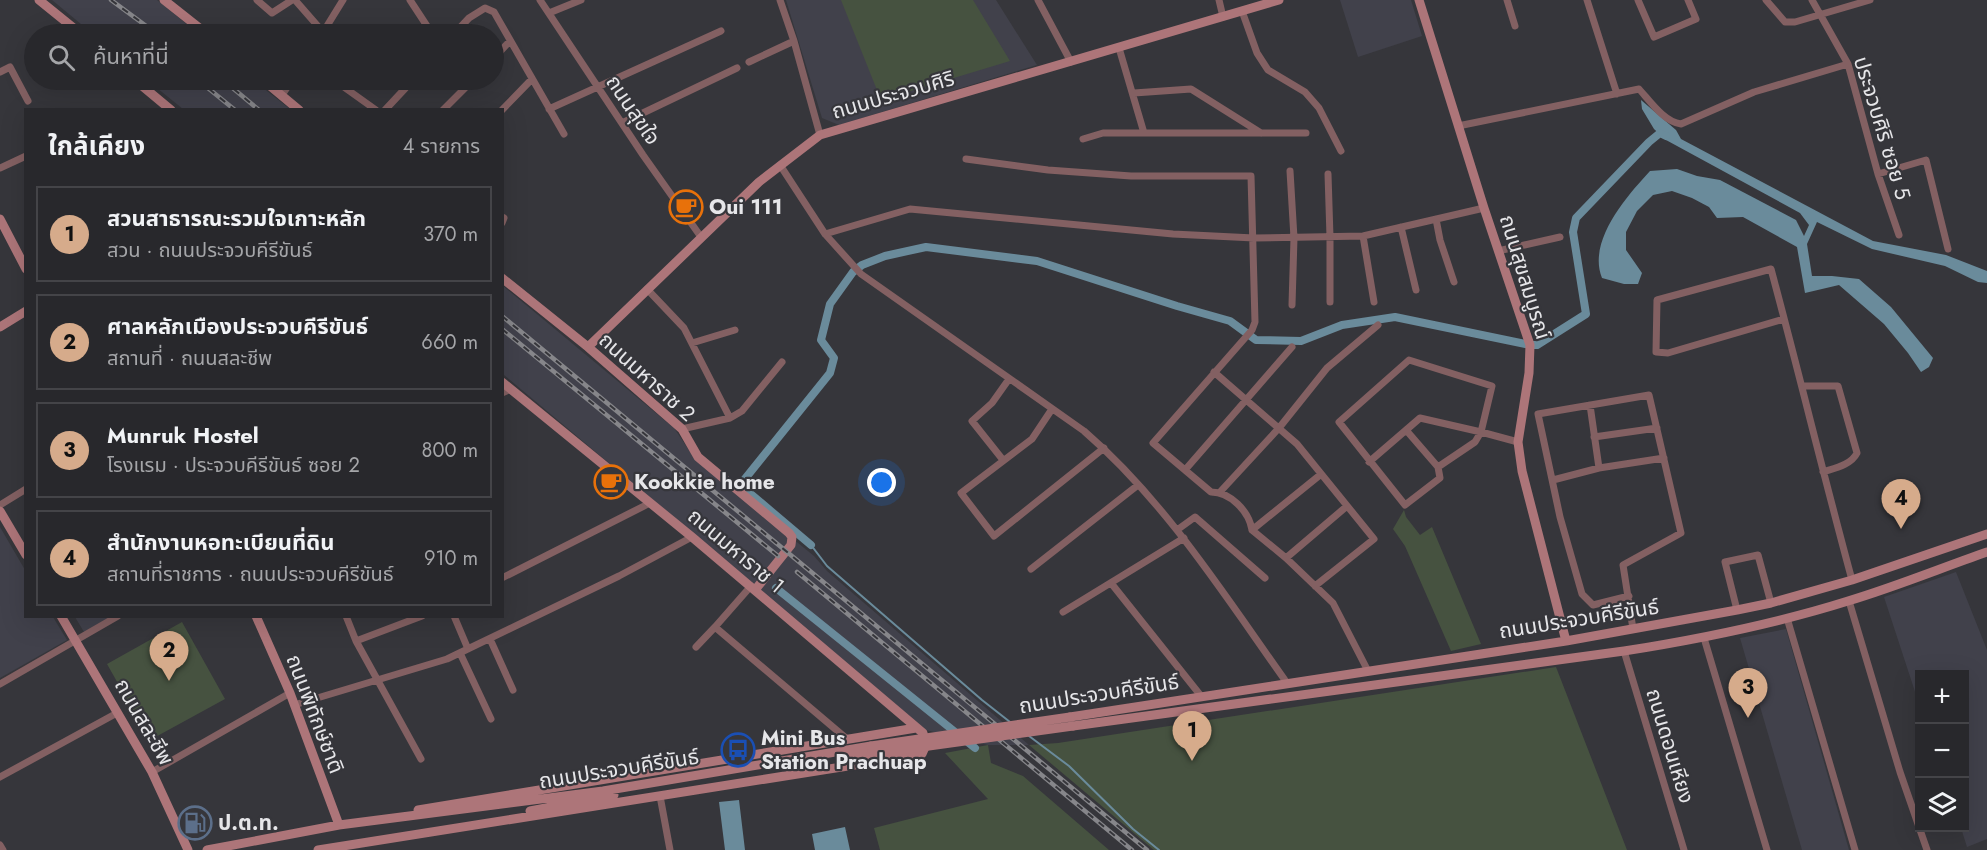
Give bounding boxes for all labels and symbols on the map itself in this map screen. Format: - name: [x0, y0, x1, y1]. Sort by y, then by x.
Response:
- street label: ประจวบศิริ ซอย 5: [1846, 53, 1918, 203]
- street label: ถนนประจวบศิริ: [828, 63, 958, 127]
- street label: ถนนสุขใจ: [599, 69, 667, 151]
- cafe icon: Oui 111: [668, 189, 704, 225]
- place label: Oui 111: [709, 192, 782, 222]
- street label: ถนนสุขสมบูรณ์: [1492, 211, 1558, 343]
- street label: ถนนมหาราช 2: [592, 325, 702, 429]
- cafe icon: Kookkie home: [593, 464, 629, 500]
- place label: Kookkie home: [634, 467, 775, 497]
- your location: [867, 468, 896, 497]
- pin: 4: [1882, 480, 1920, 529]
- street label: ถนนมหาราช 1: [681, 502, 791, 600]
- street label: ถนนประจวบคีรีขันธ์: [1497, 591, 1661, 646]
- pin: 2: [150, 632, 188, 681]
- street label: ถนนพิทักษ์ชาติ: [279, 650, 351, 778]
- street label: ถนนประจวบคีรีขันธ์: [1017, 666, 1181, 721]
- pin: 3: [1728, 668, 1768, 718]
- street label: ถนนสละชีพ: [107, 673, 181, 771]
- street label: ถนนดอนเหียง: [1638, 685, 1702, 807]
- pin: 1: [1172, 712, 1212, 761]
- place label: Mini Bus Station Prachuap: [761, 723, 927, 777]
- bus stop icon: Mini Bus Station Prachuap: [720, 732, 756, 768]
- street label: ถนนประจวบคีรีขันธ์: [537, 741, 701, 796]
- fuel station icon: ป.ต.ท.: [177, 805, 213, 841]
- place label: ป.ต.ท.: [218, 808, 279, 838]

